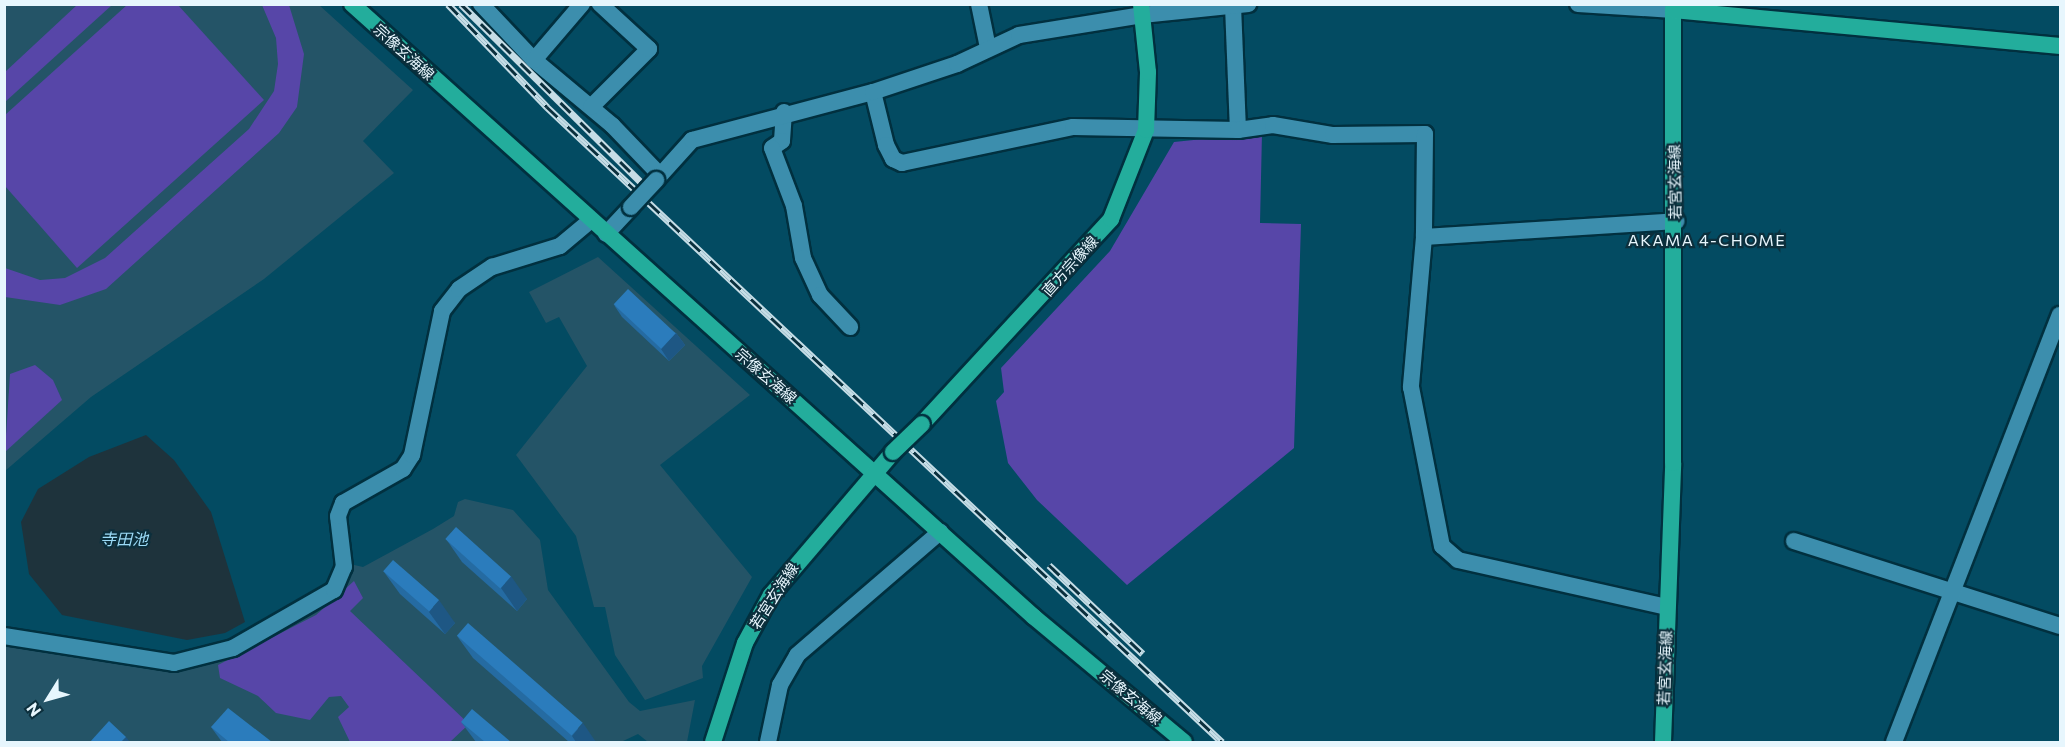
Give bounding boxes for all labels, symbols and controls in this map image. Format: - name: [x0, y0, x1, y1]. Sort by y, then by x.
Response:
- street label: 宗像玄海線: [370, 20, 438, 84]
- street label: 若宮玄海線: [1665, 144, 1685, 220]
- district label: AKAMA 4-CHOME: [1628, 230, 1786, 250]
- street label: 直方宗像線: [1038, 232, 1102, 300]
- street label: 宗像玄海線: [732, 345, 800, 407]
- water label: 寺田池: [100, 529, 148, 549]
- street label: 若宮玄海線: [746, 560, 802, 632]
- street label: 若宮玄海線: [1655, 630, 1675, 706]
- street label: 宗像玄海線: [1096, 666, 1166, 728]
- north arrow: [18, 669, 78, 729]
- text: N: [22, 700, 44, 721]

